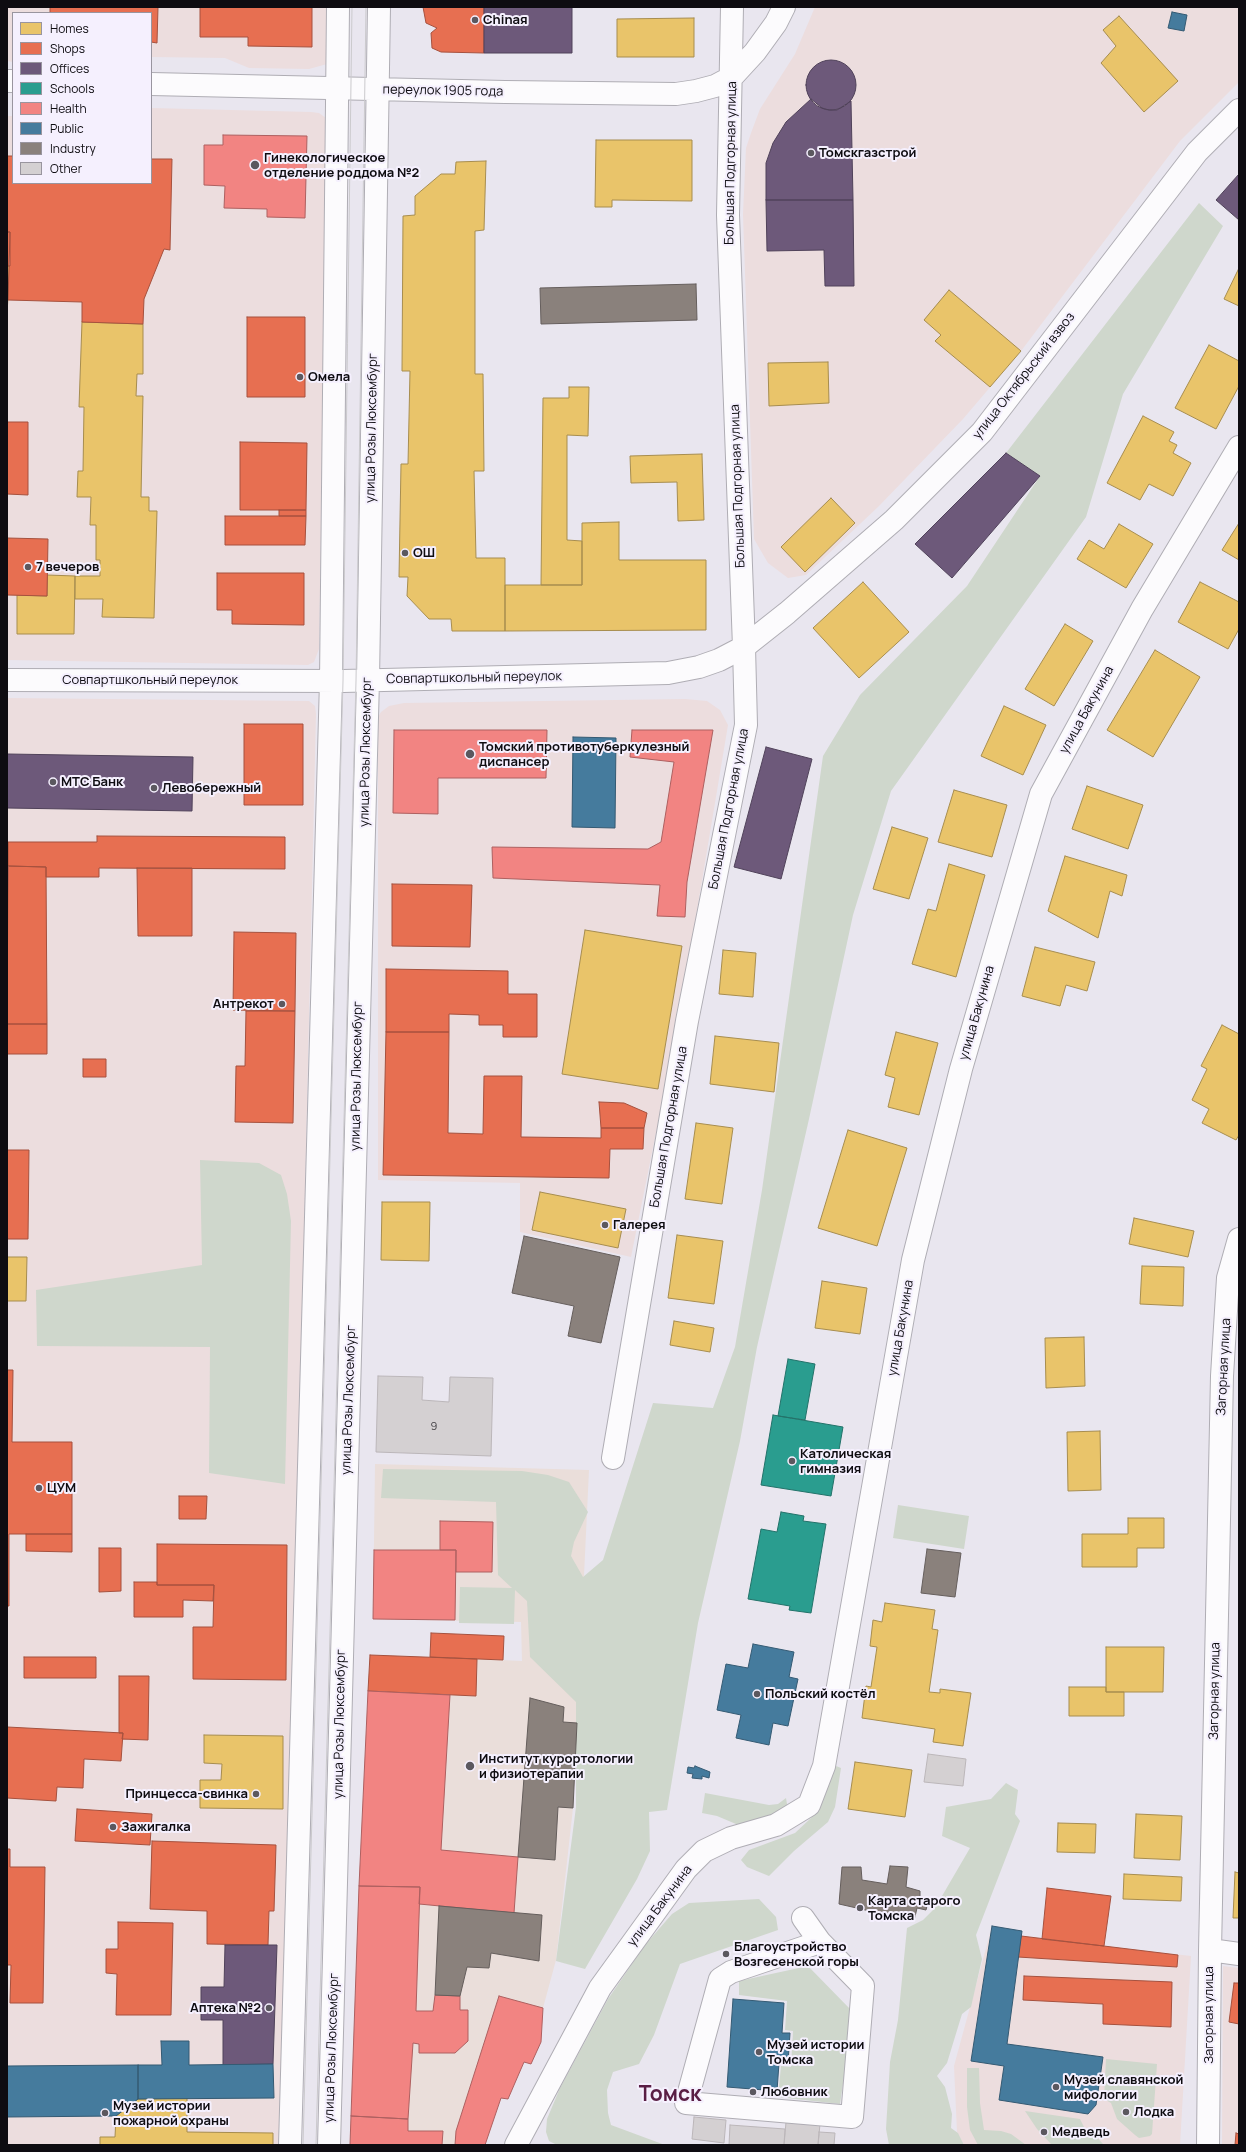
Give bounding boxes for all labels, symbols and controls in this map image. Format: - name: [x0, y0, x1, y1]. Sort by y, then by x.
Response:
- legend: [12, 12, 152, 184]
- place label: Chinaя: [483, 12, 528, 28]
- marker: Chinaя: [470, 15, 480, 25]
- text: Homes: [50, 20, 89, 37]
- text: Shops: [50, 40, 85, 57]
- text: Offices: [50, 60, 89, 77]
- text: Schools: [50, 80, 94, 97]
- street label: Большая Подгорная улица: [722, 81, 740, 245]
- street label: переулок 1905 года: [382, 82, 504, 100]
- text: Health: [50, 100, 87, 117]
- text: Public: [50, 120, 84, 137]
- text: Industry: [50, 140, 96, 157]
- place label: Томскгазстрой: [819, 145, 916, 161]
- marker: Томскгазстрой: [806, 148, 816, 158]
- place label: Гинекологическое отделение роддома №2: [264, 150, 419, 181]
- marker: Гинекологическое отделение роддома №2: [249, 159, 261, 171]
- text: Other: [50, 160, 82, 177]
- street label: улица Октябрьский взвоз: [970, 309, 1078, 443]
- street label: улица Розы Люксембург: [363, 353, 381, 503]
- place label: Омела: [308, 369, 350, 385]
- marker: Омела: [295, 372, 305, 382]
- street label: Большая Подгорная улица: [727, 404, 749, 568]
- place label: ОШ: [413, 545, 435, 561]
- marker: ОШ: [400, 548, 410, 558]
- place label: 7 вечеров: [36, 559, 99, 575]
- marker: 7 вечеров: [23, 562, 33, 572]
- street label: улица Бакунина: [1056, 663, 1118, 757]
- street label: Совпартшкольный переулок: [386, 669, 562, 687]
- street label: Совпартшкольный переулок: [62, 672, 238, 688]
- street label: улица Розы Люксембург: [357, 677, 375, 827]
- street label: Большая Подгорная улица: [706, 727, 752, 891]
- place label: Томский противотуберкулезный диспансер: [479, 739, 689, 770]
- marker: Томский противотуберкулезный диспансер: [464, 748, 476, 760]
- place label: МТС Банк: [61, 774, 123, 790]
- marker: МТС Банк: [48, 777, 58, 787]
- place label: Левобережный: [162, 780, 261, 796]
- marker: Левобережный: [149, 783, 159, 793]
- street label: улица Бакунина: [956, 964, 998, 1062]
- place label: Антрекот: [213, 996, 274, 1012]
- marker: Антрекот: [277, 999, 287, 1009]
- street label: улица Розы Люксембург: [348, 1001, 366, 1151]
- street label: Большая Подгорная улица: [647, 1045, 691, 1209]
- place label: Галерея: [613, 1217, 666, 1233]
- marker: Галерея: [600, 1220, 610, 1230]
- street label: улица Бакунина: [885, 1279, 917, 1377]
- street label: Загорная улица: [1214, 1318, 1234, 1416]
- street label: улица Розы Люксембург: [339, 1325, 359, 1475]
- house number: 9: [431, 1420, 437, 1434]
- place label: Католическая гимназия: [800, 1446, 891, 1477]
- marker: Католическая гимназия: [787, 1456, 797, 1466]
- place label: ЦУМ: [47, 1480, 76, 1496]
- marker: ЦУМ: [34, 1483, 44, 1493]
- street label: Загорная улица: [1206, 1642, 1224, 1740]
- street label: улица Розы Люксембург: [331, 1649, 349, 1799]
- place label: Польский костёл: [765, 1686, 876, 1702]
- marker: Польский костёл: [752, 1689, 762, 1699]
- place label: Институт курортологии и физиотерапии: [479, 1751, 633, 1782]
- marker: Институт курортологии и физиотерапии: [464, 1760, 476, 1772]
- place label: Принцесса-свинка: [125, 1786, 248, 1802]
- marker: Принцесса-свинка: [251, 1789, 261, 1799]
- place label: Зажигалка: [121, 1819, 191, 1835]
- marker: Зажигалка: [108, 1822, 118, 1832]
- street label: улица Бакунина: [624, 1862, 696, 1950]
- place label: Карта старого Томска: [868, 1893, 961, 1924]
- marker: Карта старого Томска: [855, 1903, 865, 1913]
- place label: Благоустройство Возгесенской горы: [734, 1939, 859, 1970]
- marker: Благоустройство Возгесенской горы: [721, 1949, 731, 1959]
- street label: Загорная улица: [1201, 1966, 1217, 2064]
- street label: улица Розы Люксембург: [322, 1973, 342, 2123]
- place label: Аптека №2: [190, 2000, 261, 2016]
- marker: Аптека №2: [264, 2003, 274, 2013]
- place label: Музей истории Томска: [767, 2037, 864, 2068]
- marker: Музей истории Томска: [754, 2047, 764, 2057]
- place label: Музей славянской мифологии: [1064, 2072, 1183, 2103]
- district label: Томск: [639, 2082, 701, 2108]
- marker: Музей славянской мифологии: [1051, 2082, 1061, 2092]
- place label: Любовник: [761, 2084, 828, 2100]
- marker: Любовник: [748, 2087, 758, 2097]
- place label: Музей истории пожарной охраны: [113, 2098, 229, 2129]
- place label: Лодка: [1134, 2104, 1174, 2120]
- marker: Лодка: [1121, 2107, 1131, 2117]
- marker: Музей истории пожарной охраны: [100, 2108, 110, 2118]
- place label: Медведь: [1052, 2124, 1110, 2140]
- marker: Медведь: [1039, 2127, 1049, 2137]

